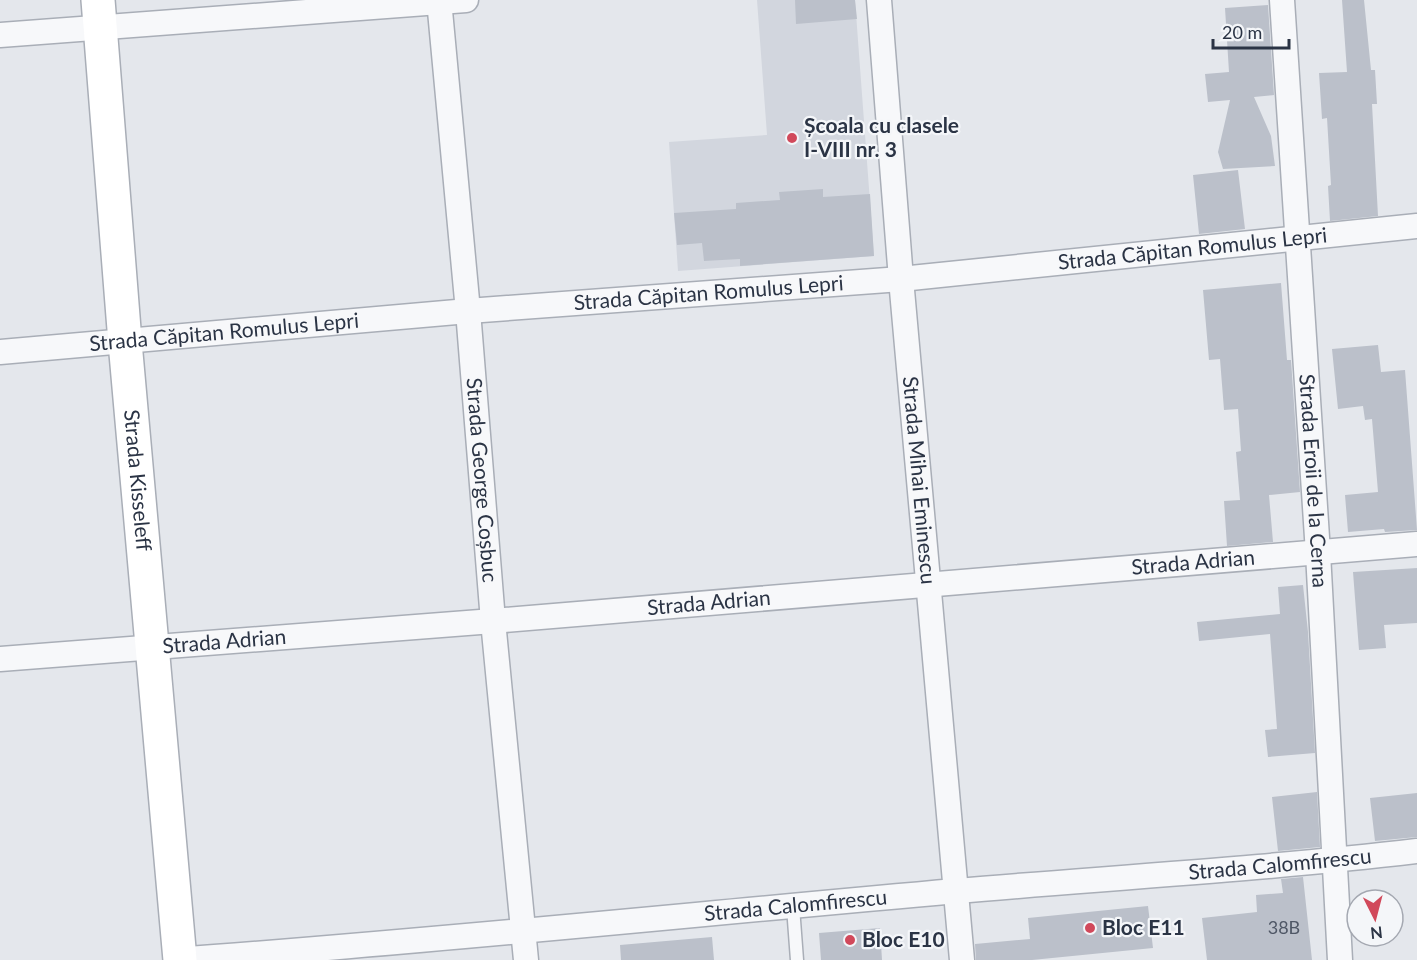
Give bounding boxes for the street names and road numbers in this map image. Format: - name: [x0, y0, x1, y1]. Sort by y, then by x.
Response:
- street label: Strada Căpitan Romulus Lepri: [1057, 221, 1328, 274]
- street label: Strada Căpitan Romulus Lepri: [573, 269, 844, 314]
- street label: Strada Căpitan Romulus Lepri: [88, 307, 360, 355]
- street label: Strada Eroii de la Cerna: [1295, 373, 1334, 588]
- street label: Strada Mihai Eminescu: [899, 375, 942, 585]
- street label: Strada George Coșbuc: [462, 377, 504, 583]
- street label: Strada Kisseleff: [120, 408, 158, 552]
- street label: Strada Adrian: [1130, 544, 1256, 579]
- street label: Strada Adrian: [646, 584, 771, 619]
- street label: Strada Adrian: [161, 623, 287, 657]
- street label: Strada Calomfirescu: [1187, 842, 1372, 884]
- street label: Strada Calomfirescu: [703, 883, 888, 925]

